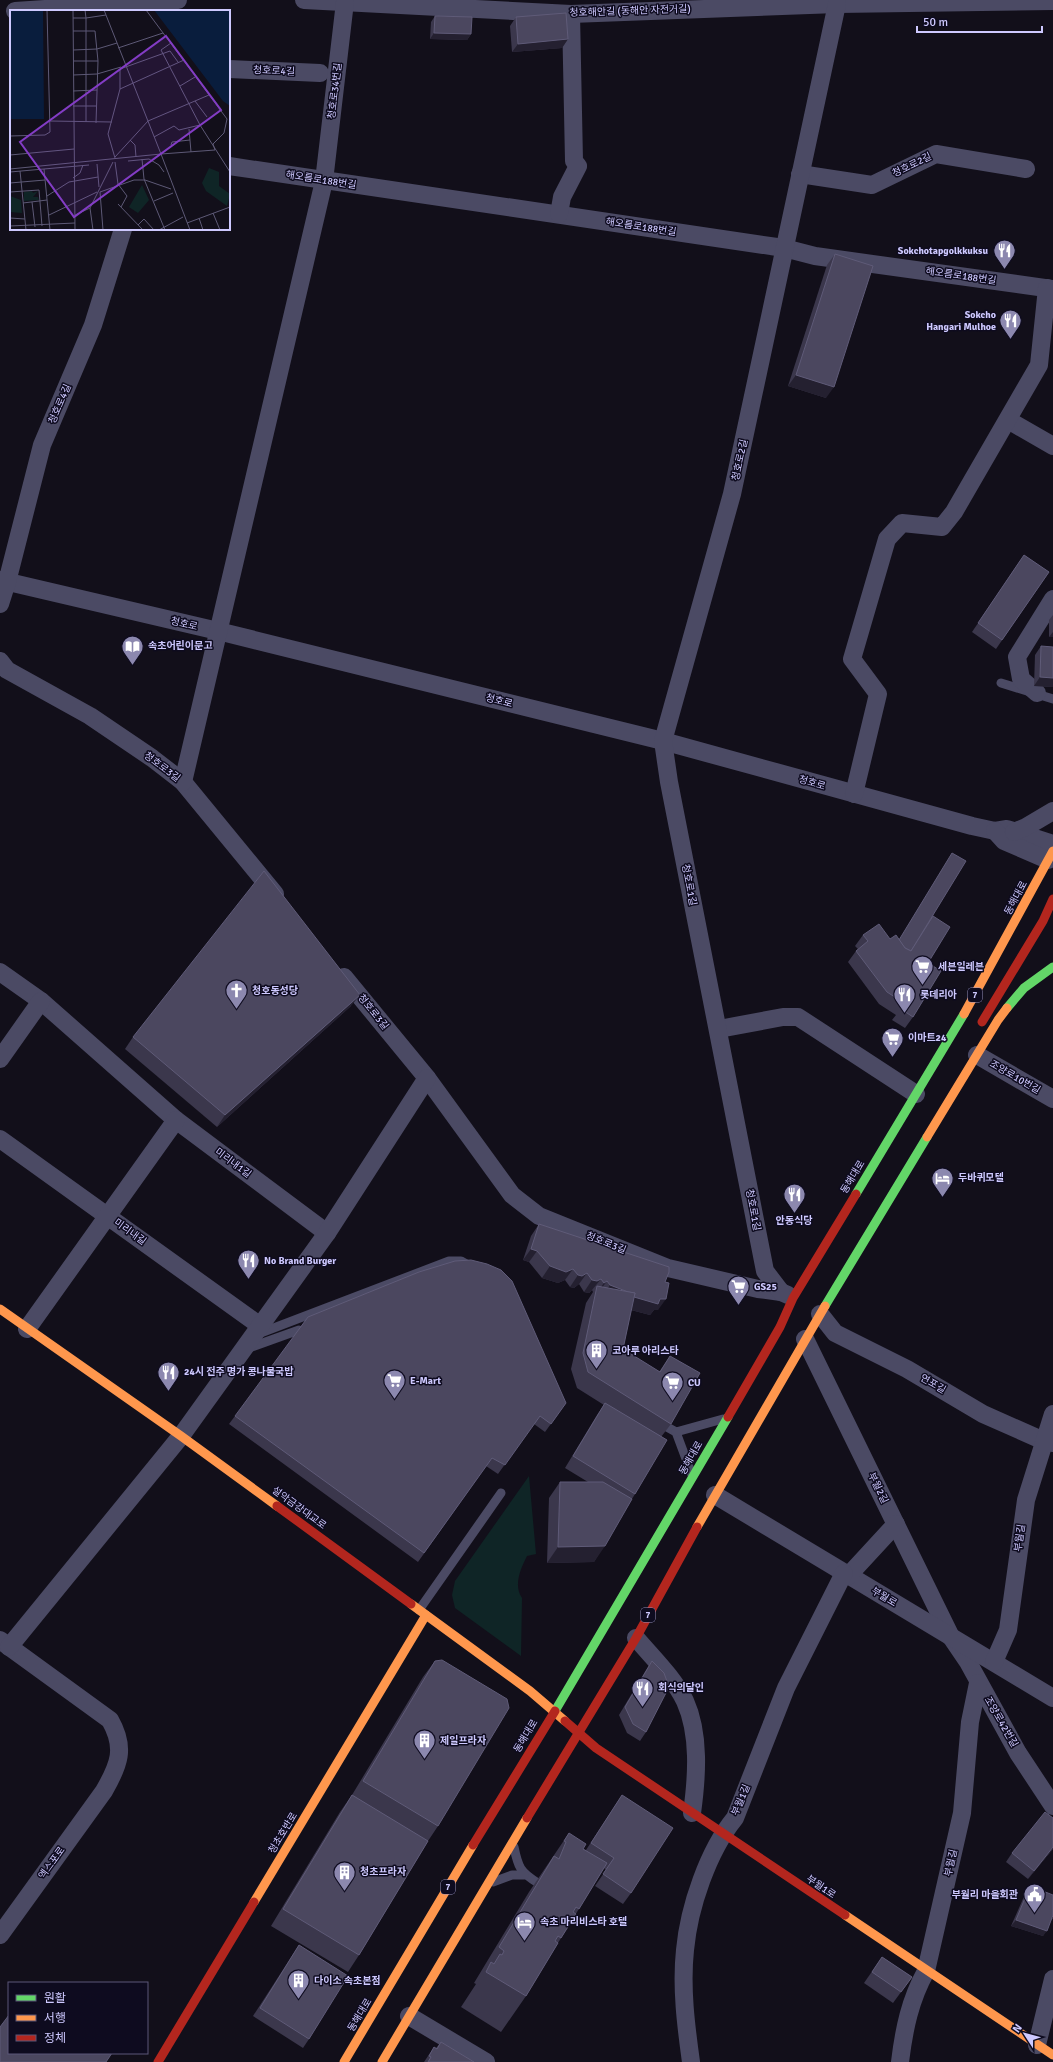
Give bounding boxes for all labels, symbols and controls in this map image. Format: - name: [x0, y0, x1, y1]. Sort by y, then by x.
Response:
- street label: 청호해안길 (동해안 자전거길): [569, 3, 691, 19]
- scale bar: [917, 8, 1042, 34]
- inset map: [10, 10, 230, 230]
- text: 50 m: [923, 15, 948, 30]
- street label: 청호로34번길: [326, 62, 344, 120]
- street label: 청호로4길: [253, 64, 295, 78]
- street label: 청호로2길: [890, 150, 934, 180]
- street label: 해오름로188번길: [285, 168, 357, 192]
- street label: 해오름로188번길: [605, 215, 677, 239]
- restaurant icon: Sokchotapgolkkuksu: [991, 238, 1017, 271]
- place label: Sokchotapgolkkuksu: [898, 245, 989, 257]
- street label: 해오름로188번길: [925, 265, 997, 287]
- restaurant icon: Sokcho Hangari Mulhoe: [998, 308, 1024, 341]
- place label: Sokcho Hangari Mulhoe: [926, 309, 996, 333]
- street label: 청호로4길: [46, 382, 74, 426]
- street label: 청호로2길: [730, 438, 750, 482]
- street label: 청호로: [169, 615, 199, 633]
- library icon: 속초어린이문고: [119, 633, 145, 666]
- place label: 속초어린이문고: [148, 640, 213, 652]
- street label: 청호로: [484, 692, 514, 710]
- street label: 청호로3길: [142, 750, 182, 784]
- street label: 청호로: [797, 773, 827, 793]
- street label: 청호로1길: [679, 863, 699, 907]
- street label: 동해대로: [1002, 879, 1030, 917]
- supermarket icon: 세븐일레븐: [910, 954, 936, 987]
- place label: 세븐일레븐: [938, 961, 984, 973]
- church icon: 청호동성당: [223, 978, 249, 1011]
- restaurant icon: 롯데리아: [892, 982, 918, 1015]
- place label: 청호동성당: [252, 985, 298, 997]
- road number: 7: [968, 988, 982, 1002]
- place label: 롯데리아: [920, 989, 958, 1001]
- street label: 청호로3길: [355, 992, 391, 1032]
- supermarket icon: 이마트24: [879, 1025, 905, 1058]
- place label: 이마트24: [908, 1032, 947, 1044]
- street label: 조양로10번길: [987, 1058, 1043, 1096]
- street label: 미리내1길: [213, 1146, 253, 1180]
- street label: 동해대로: [838, 1158, 868, 1196]
- hotel icon: 두바퀴모텔: [929, 1165, 955, 1198]
- place label: 두바퀴모텔: [958, 1172, 1004, 1184]
- restaurant icon: 안동식당: [781, 1182, 807, 1215]
- street label: 청호로1길: [743, 1188, 763, 1232]
- place label: 안동식당: [776, 1215, 812, 1227]
- street label: 미리내길: [112, 1216, 148, 1248]
- street label: 청호로3길: [584, 1230, 628, 1256]
- restaurant icon: No Brand Burger: [236, 1248, 262, 1281]
- place label: No Brand Burger: [264, 1255, 336, 1267]
- supermarket icon: GS25: [725, 1274, 751, 1307]
- place label: GS25: [754, 1281, 777, 1293]
- building icon: 코아루 아리스타: [583, 1338, 609, 1371]
- place label: 코아루 아리스타: [612, 1345, 679, 1357]
- restaurant icon: 24시 전주 명가 콩나물국밥: [156, 1359, 182, 1392]
- place label: 24시 전주 명가 콩나물국밥: [184, 1366, 294, 1378]
- supermarket icon: E-Mart: [382, 1368, 408, 1401]
- supermarket icon: CU: [659, 1370, 685, 1403]
- street label: 연포길: [918, 1372, 948, 1396]
- place label: E-Mart: [410, 1375, 441, 1387]
- place label: CU: [688, 1377, 701, 1389]
- street label: 동해대로: [677, 1439, 705, 1477]
- street label: 부월2길: [865, 1471, 891, 1505]
- street label: 설악금강대교로: [269, 1484, 329, 1532]
- street label: 부월길: [1012, 1523, 1028, 1553]
- street label: 부월로: [869, 1585, 899, 1609]
- road number: 7: [641, 1608, 655, 1622]
- restaurant icon: 회식의달인: [629, 1675, 655, 1708]
- place label: 회식의달인: [658, 1682, 704, 1694]
- street label: 조양로42번길: [982, 1694, 1020, 1750]
- street label: 동해대로: [511, 1717, 541, 1755]
- building icon: 제일프라자: [411, 1728, 437, 1761]
- place label: 제일프라자: [440, 1735, 487, 1747]
- street label: 부월1길: [729, 1782, 753, 1818]
- street label: 청초호반로: [266, 1810, 300, 1856]
- street label: 엑스포로: [36, 1845, 68, 1881]
- street label: 부월길: [942, 1848, 960, 1878]
- building icon: 청초프라자: [331, 1859, 357, 1892]
- place label: 청초프라자: [360, 1866, 407, 1878]
- street label: 부월1로: [804, 1873, 838, 1901]
- road number: 7: [441, 1880, 455, 1894]
- public building icon: 부월리 마을회관: [1021, 1882, 1047, 1915]
- place label: 부월리 마을회관: [951, 1889, 1018, 1901]
- hotel icon: 속초 마리비스타 호텔: [511, 1909, 537, 1942]
- place label: 속초 마리비스타 호텔: [540, 1916, 627, 1928]
- building icon: 다이소 속초본점: [285, 1968, 311, 2001]
- place label: 다이소 속초본점: [314, 1975, 381, 1987]
- legend: [8, 1982, 148, 2054]
- text: 원활: [44, 1991, 66, 2006]
- street label: 동해대로: [345, 1996, 375, 2034]
- text: 서행: [44, 2011, 66, 2026]
- north arrow: [1005, 2014, 1045, 2054]
- text: N: [1010, 2021, 1025, 2035]
- text: 정체: [44, 2031, 66, 2046]

